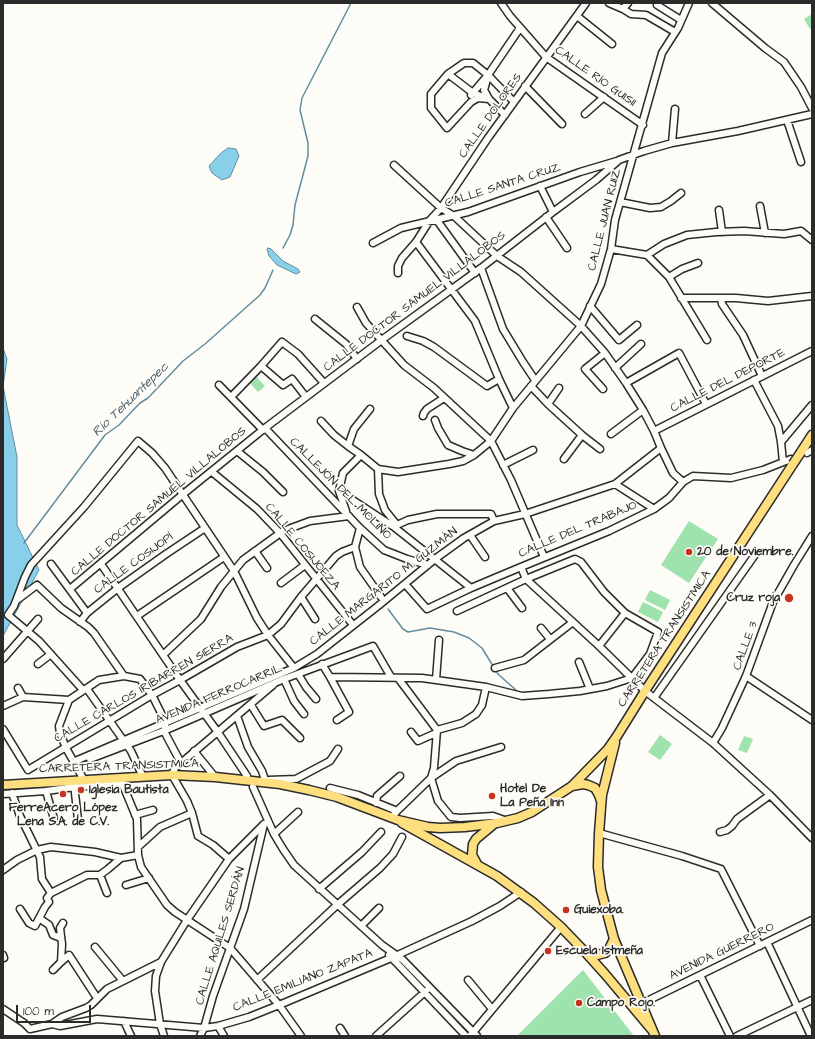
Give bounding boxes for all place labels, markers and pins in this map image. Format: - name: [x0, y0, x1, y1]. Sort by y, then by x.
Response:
- place label: 20 de Noviembre.: [697, 545, 793, 559]
- marker: 20 de Noviembre.: [684, 547, 694, 557]
- place label: Cruz roja: [726, 591, 780, 605]
- marker: Cruz roja: [783, 592, 795, 604]
- place label: Hotel De La Peña Inn: [500, 782, 564, 810]
- place label: Iglesia Bautista: [89, 783, 169, 797]
- marker: Iglesia Bautista: [76, 785, 86, 795]
- marker: FerreAcero López Lena S.A. de C.V.: [58, 789, 68, 799]
- marker: Hotel De La Peña Inn: [487, 791, 497, 801]
- place label: FerreAcero López Lena S.A. de C.V.: [9, 801, 117, 829]
- place label: Guiexoba.: [574, 903, 624, 917]
- marker: Guiexoba.: [561, 905, 571, 915]
- place label: Escuela Istmeña: [556, 944, 643, 958]
- marker: Escuela Istmeña: [543, 946, 553, 956]
- place label: Campo Rojo.: [587, 996, 655, 1010]
- marker: Campo Rojo.: [574, 998, 584, 1008]

